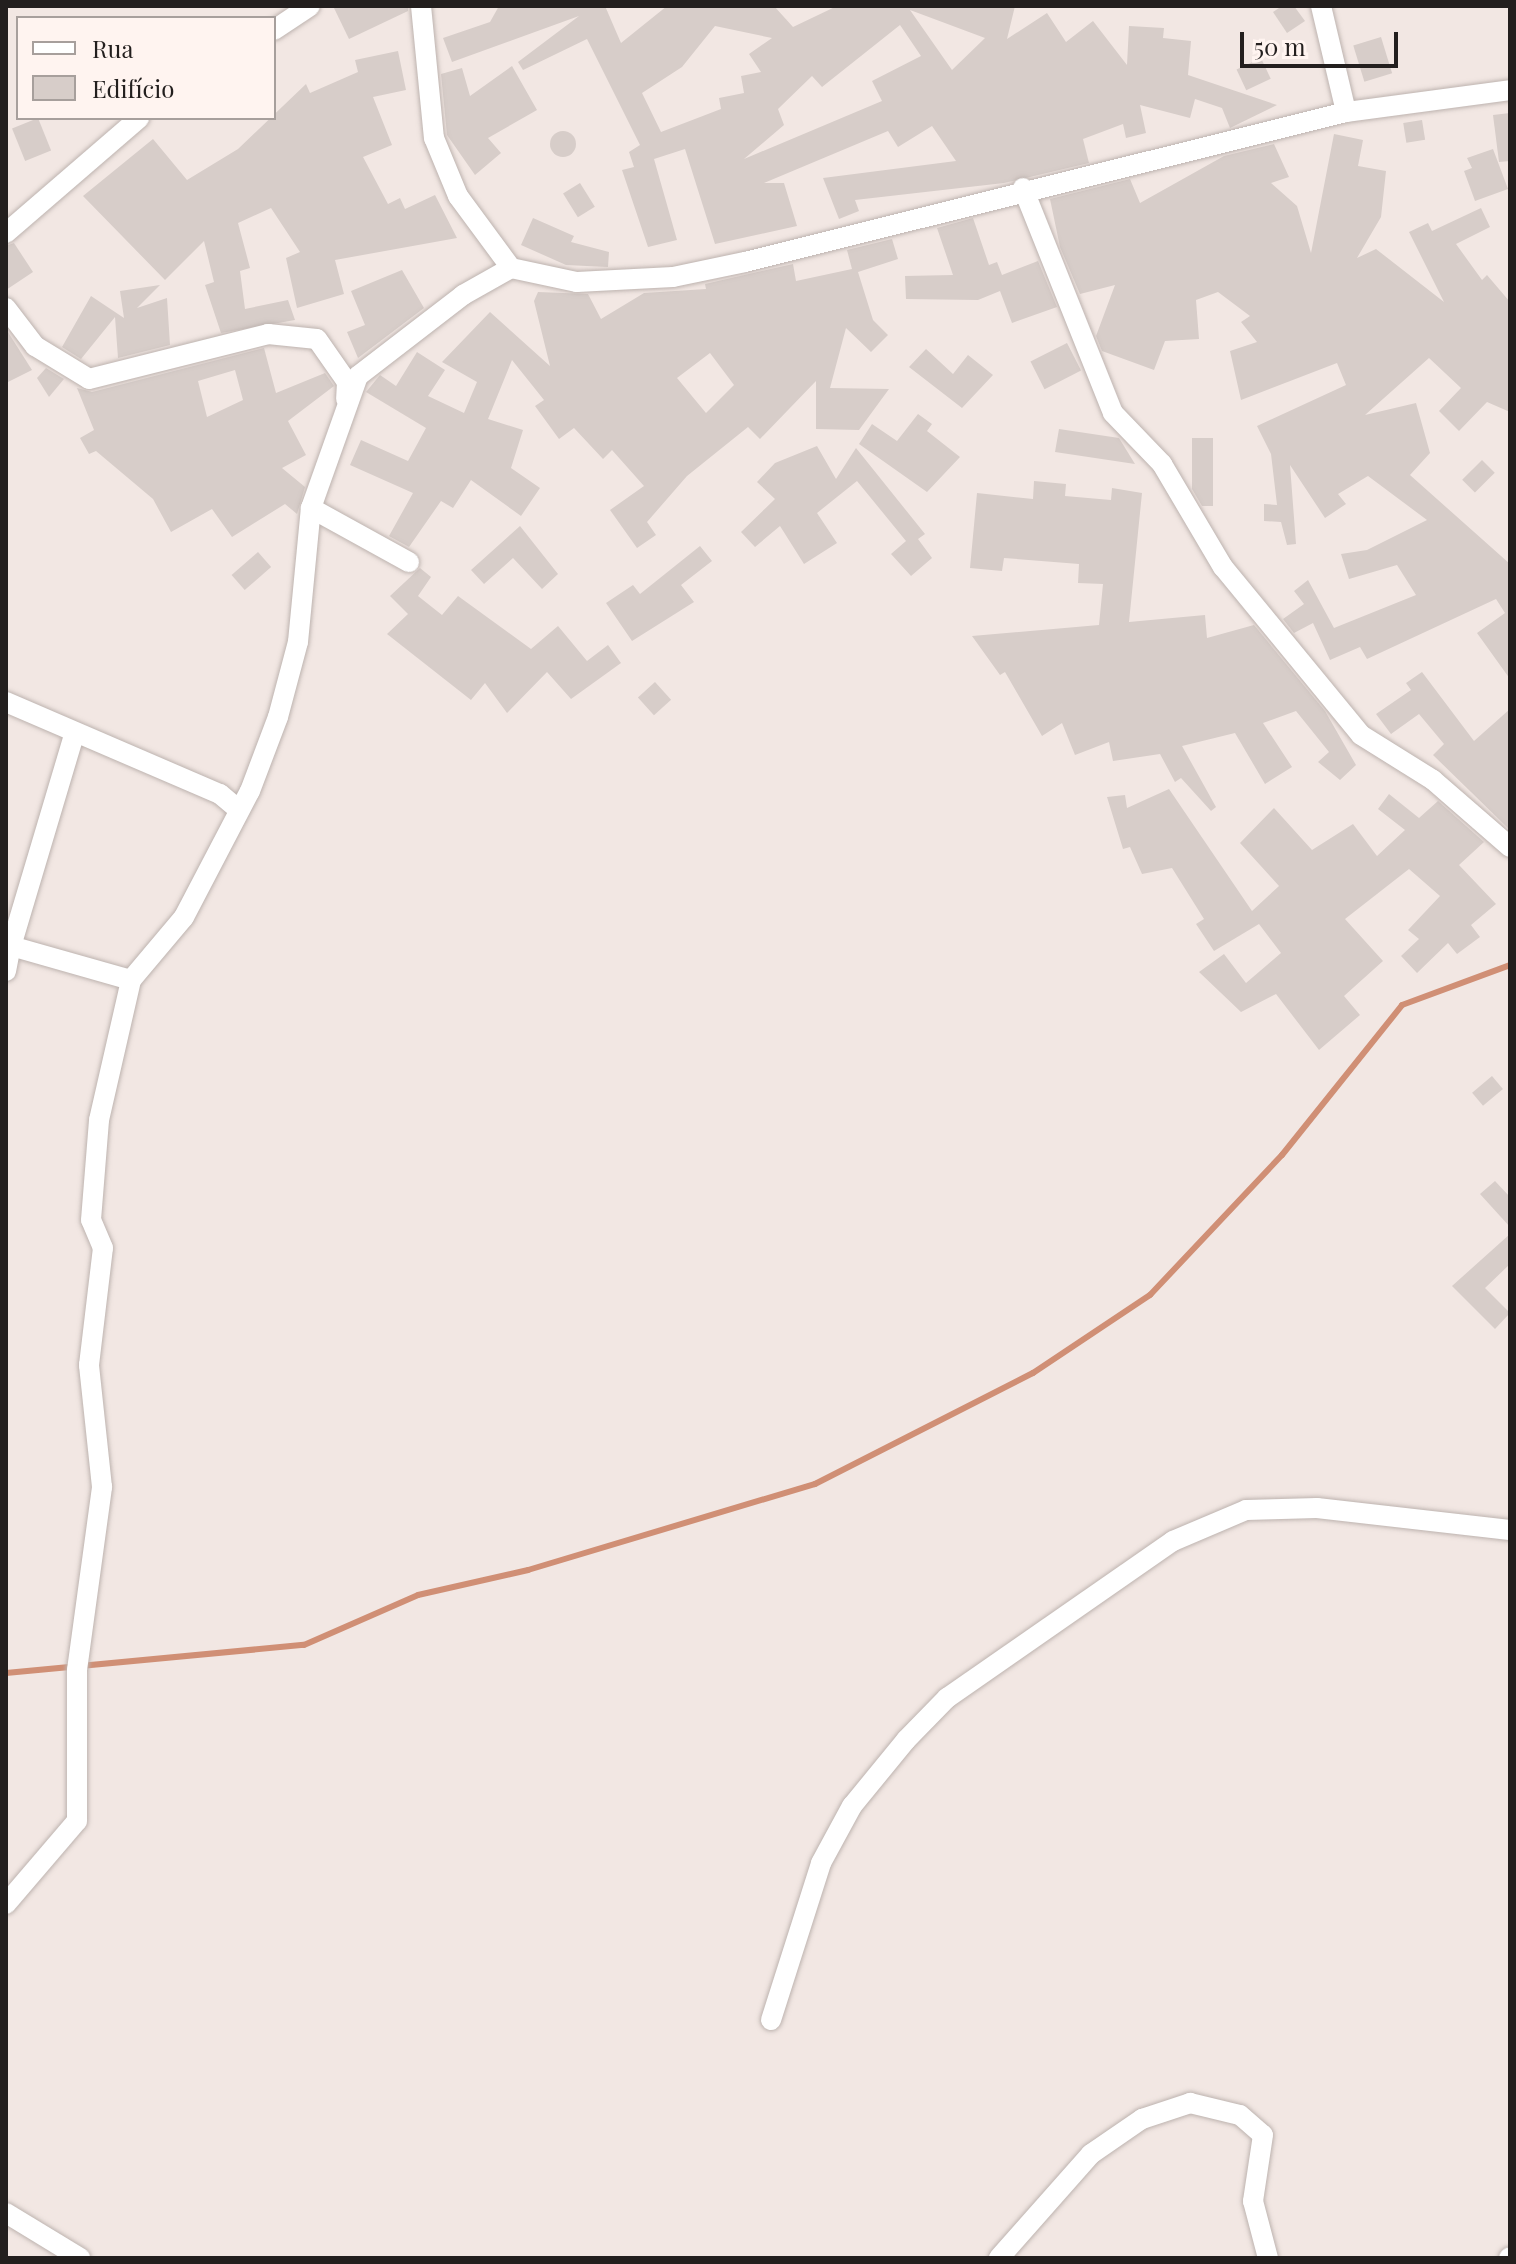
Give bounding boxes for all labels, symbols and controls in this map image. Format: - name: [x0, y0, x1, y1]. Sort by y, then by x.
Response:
- legend: [16, 16, 276, 120]
- scale bar: [1244, 16, 1402, 66]
- text: 50 m: [1254, 30, 1306, 62]
- text: Rua: [92, 32, 133, 64]
- text: Edifício: [92, 72, 174, 104]

